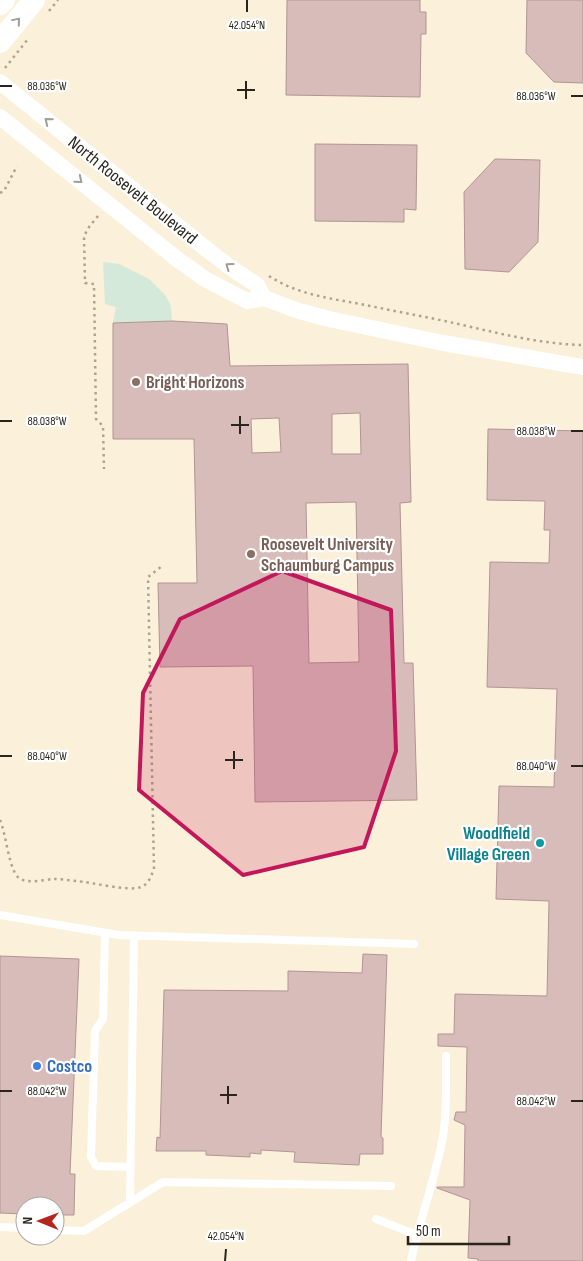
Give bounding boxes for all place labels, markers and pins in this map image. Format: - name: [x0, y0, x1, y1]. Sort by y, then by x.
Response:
- place label: Bright Horizons: [146, 372, 244, 393]
- marker: Bright Horizons: [130, 376, 142, 388]
- place label: Roosevelt University Schaumburg Campus: [261, 534, 394, 576]
- marker: Roosevelt University Schaumburg Campus: [245, 548, 257, 560]
- place label: Woodlfield Village Green: [447, 823, 530, 865]
- marker: Woodlfield Village Green: [534, 837, 546, 849]
- place label: Costco: [47, 1056, 92, 1077]
- marker: Costco: [31, 1060, 43, 1072]

